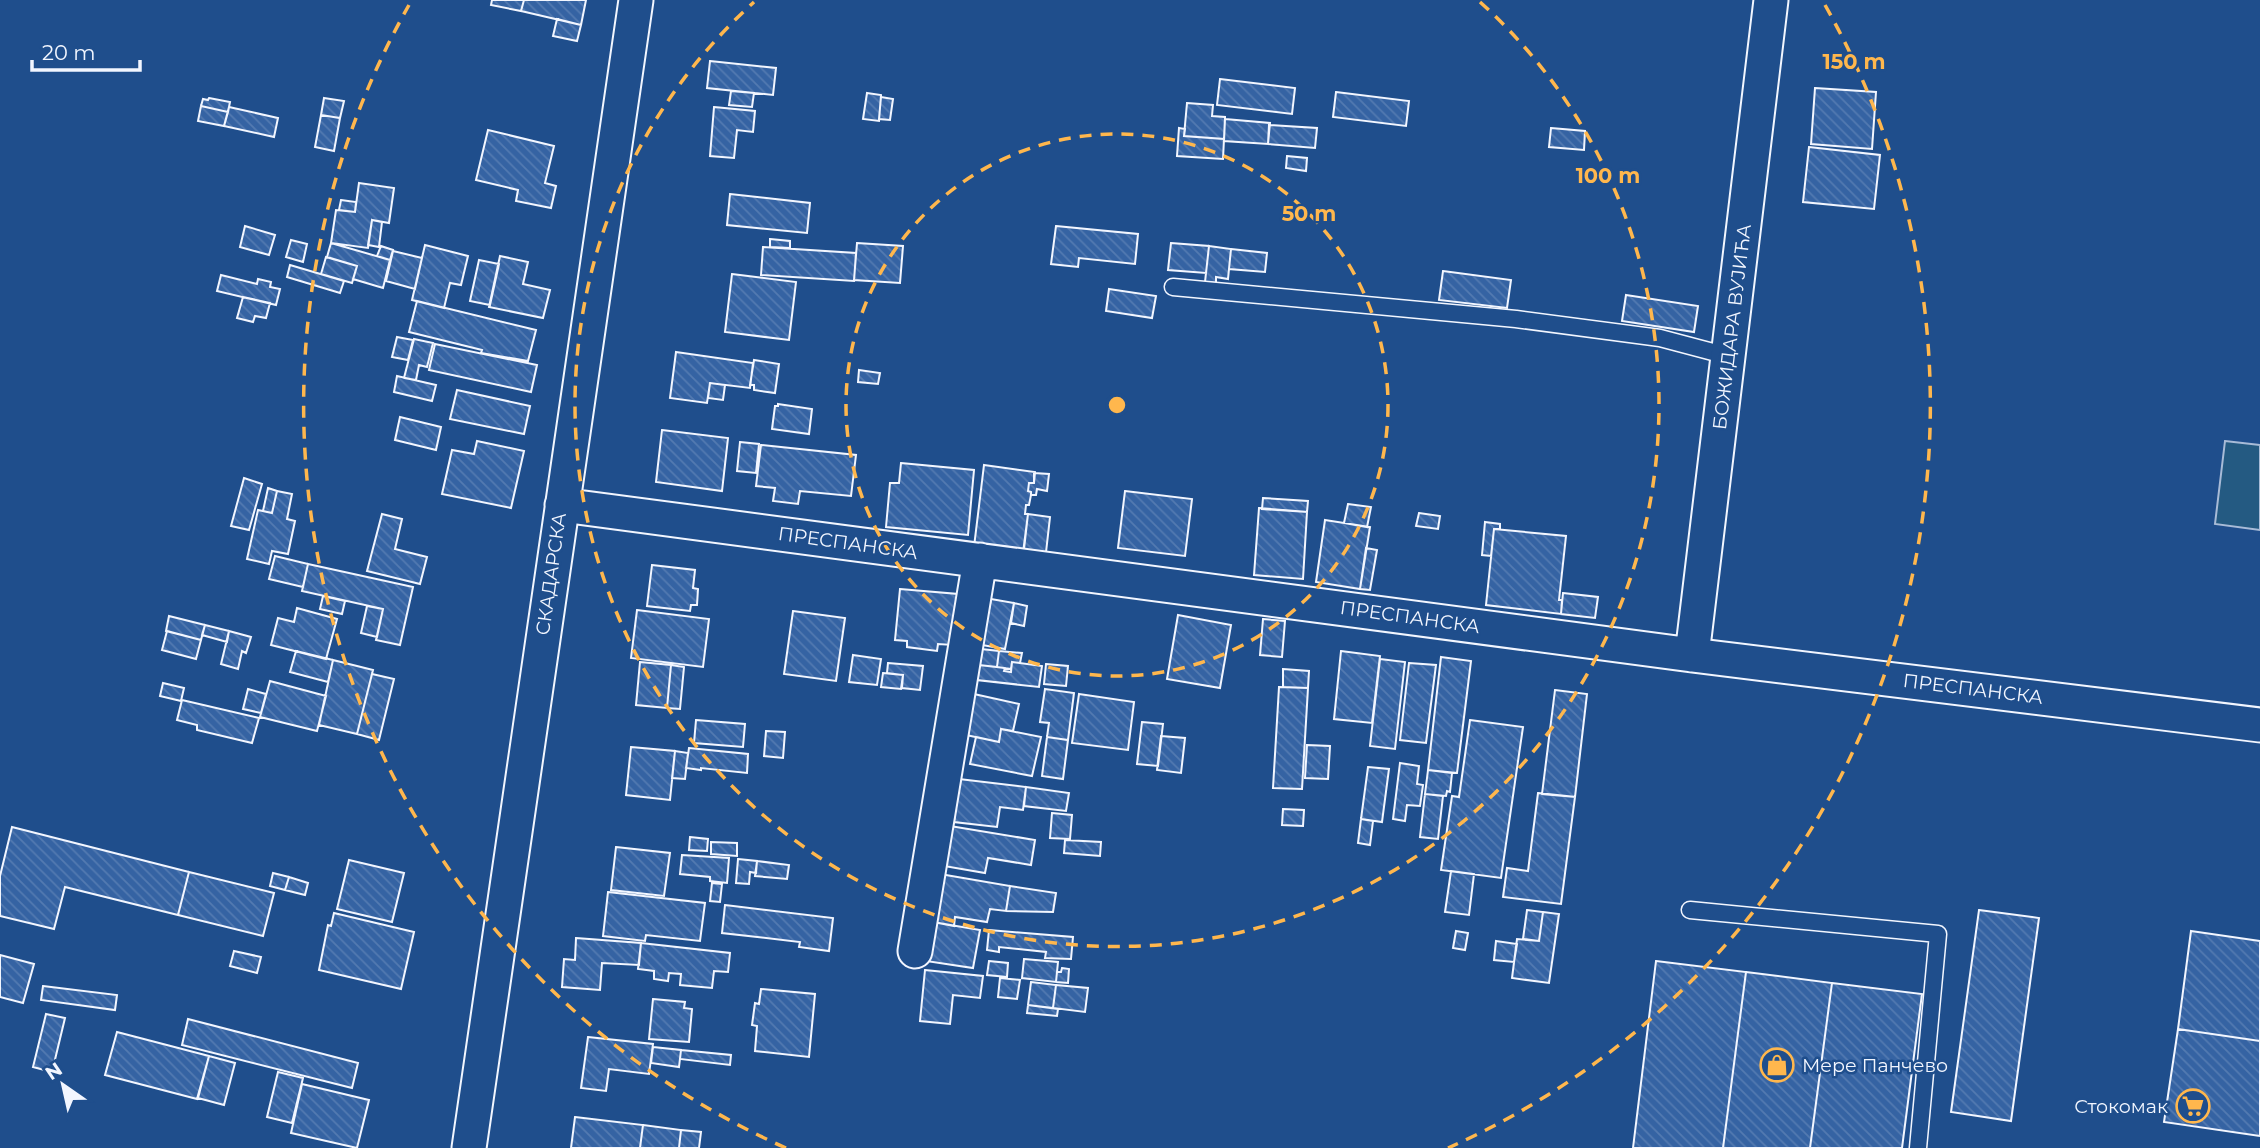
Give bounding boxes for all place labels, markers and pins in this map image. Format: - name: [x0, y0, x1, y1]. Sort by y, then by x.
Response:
- centre of rings: [1105, 393, 1129, 417]
- shop icon: Мере Панчево: [1758, 1046, 1796, 1084]
- place label: Мере Панчево: [1802, 1054, 1948, 1077]
- supermarket icon: Стокомак: [2174, 1087, 2212, 1125]
- place label: Стокомак: [2074, 1095, 2168, 1118]

